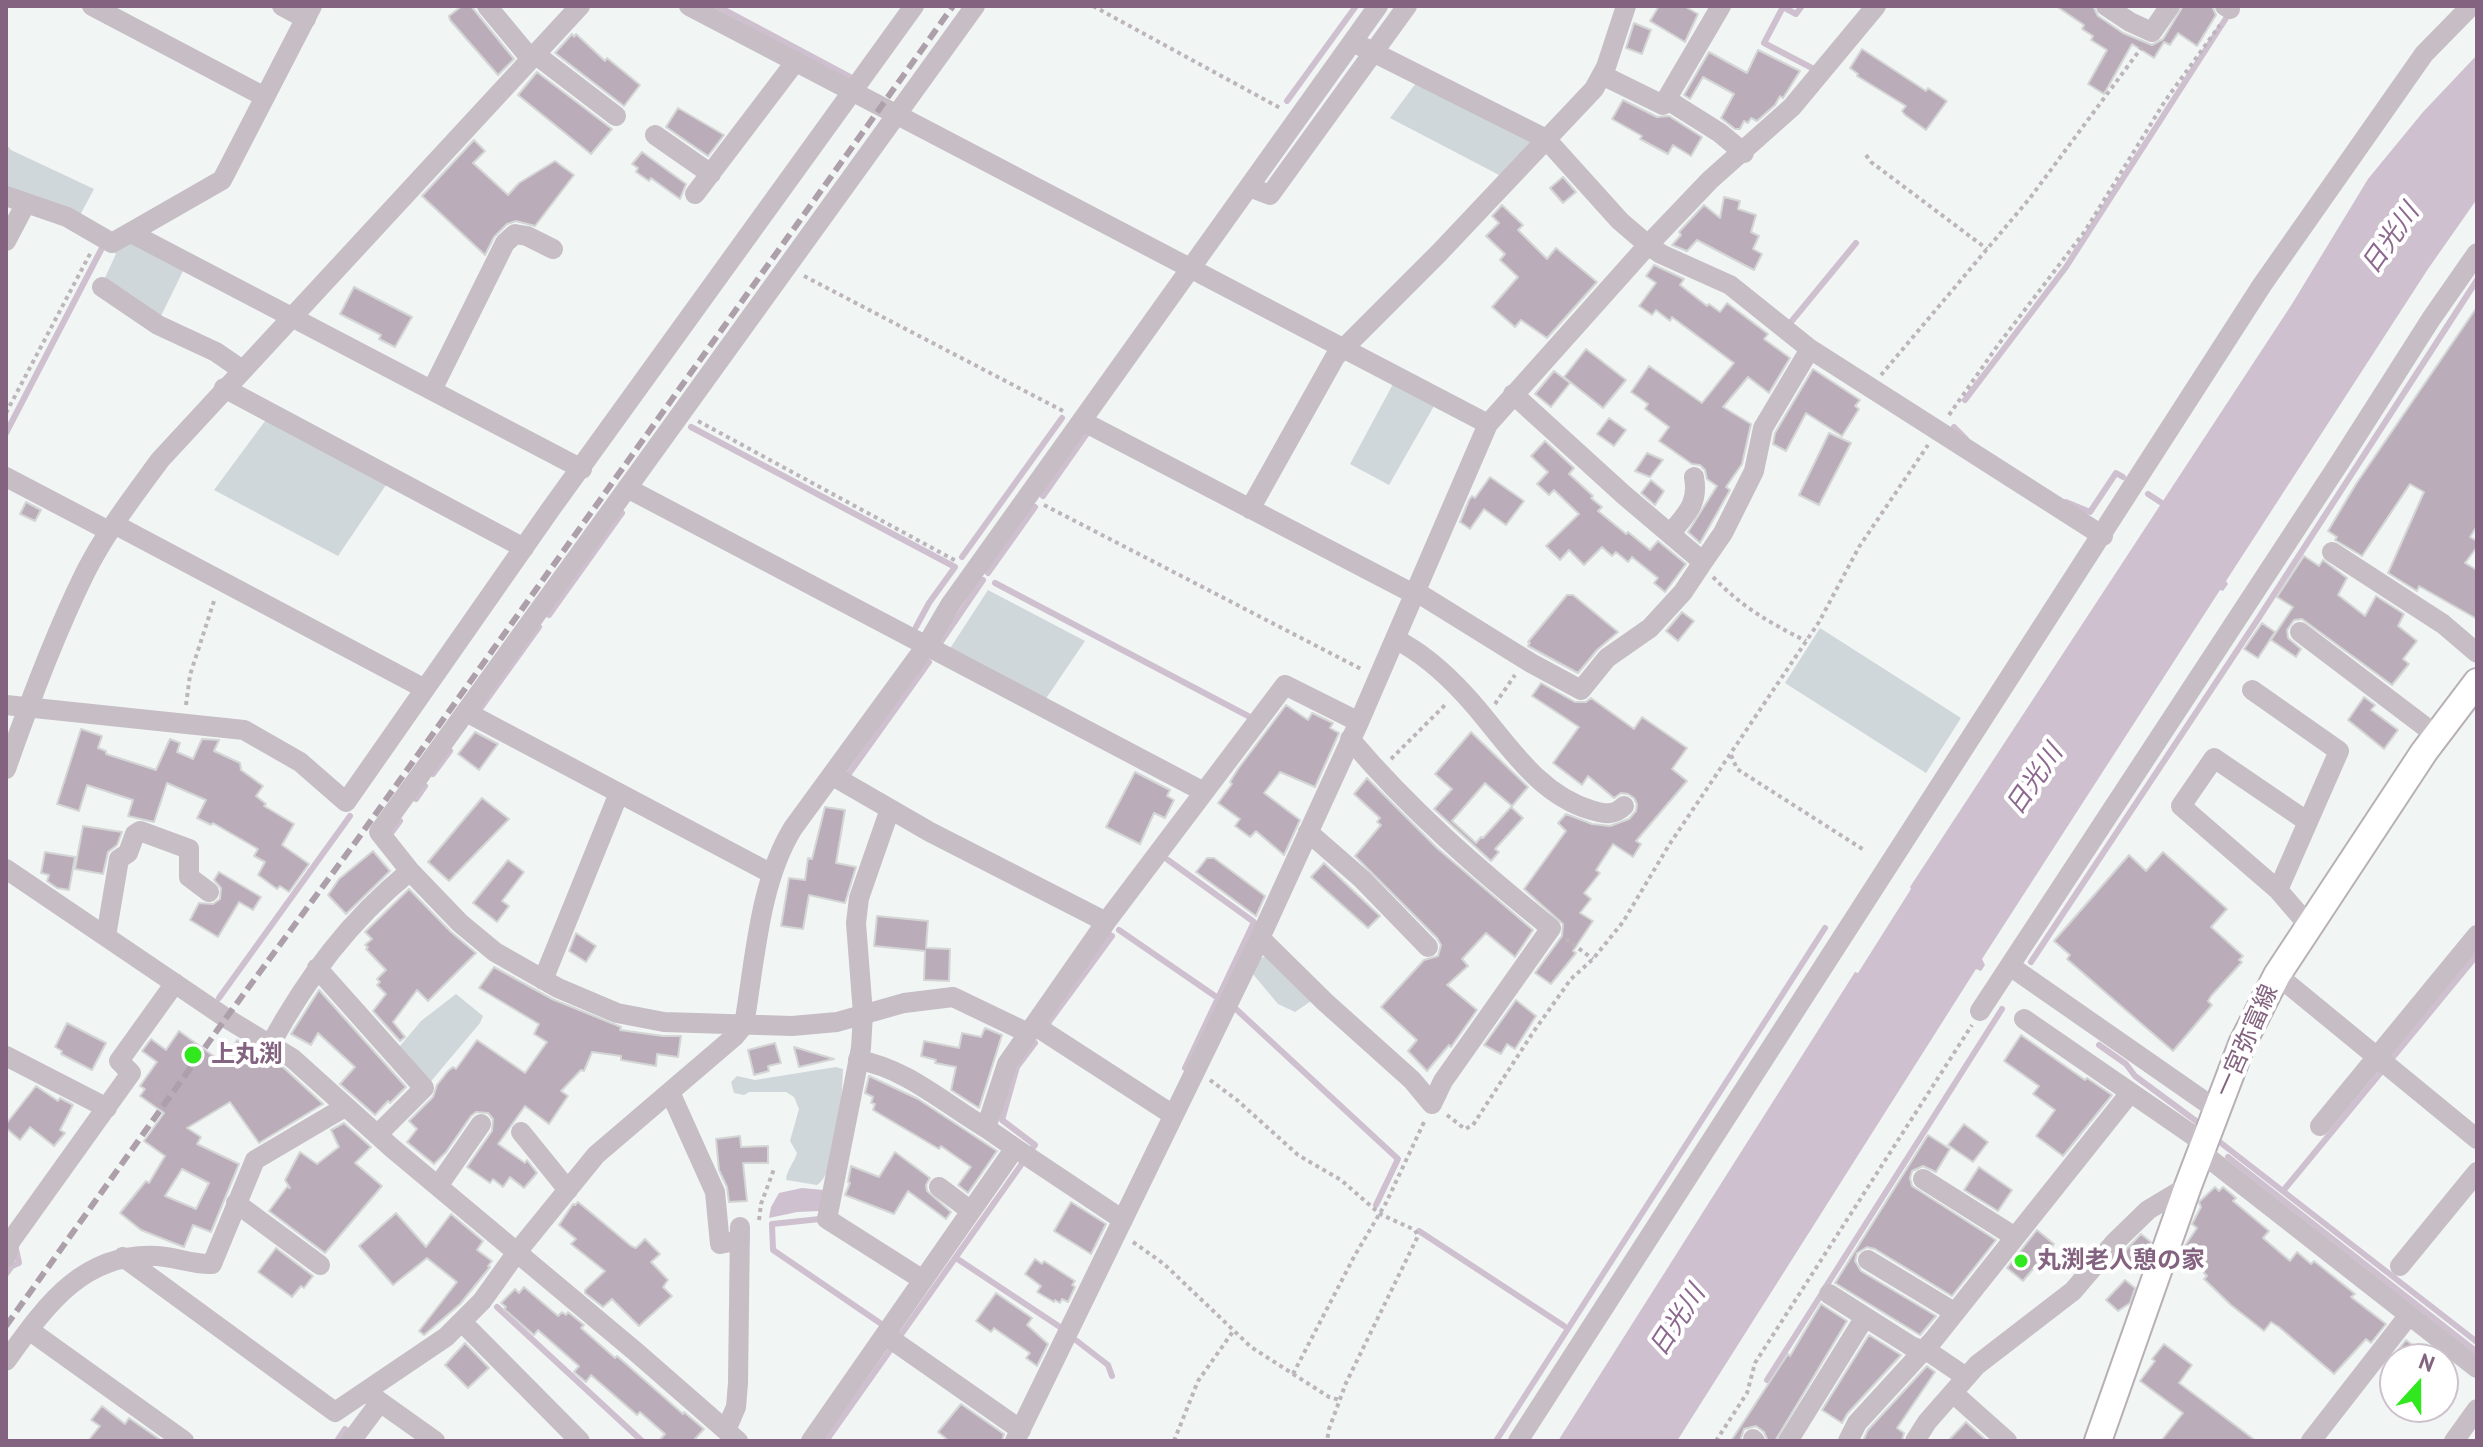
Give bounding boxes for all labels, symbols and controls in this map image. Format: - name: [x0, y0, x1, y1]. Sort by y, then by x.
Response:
- water label: 日光川: [2356, 198, 2426, 280]
- water label: 日光川: [2000, 739, 2070, 821]
- street label: 一宮弥富線: [2209, 980, 2285, 1102]
- place label: 上丸渕: [211, 1041, 283, 1069]
- marker: 上丸渕: [182, 1044, 204, 1066]
- place label: 丸渕老人憩の家: [2037, 1247, 2205, 1275]
- marker: 丸渕老人憩の家: [2012, 1252, 2030, 1270]
- water label: 日光川: [1644, 1280, 1712, 1362]
- north arrow: [2379, 1343, 2459, 1423]
- text: N: [2415, 1347, 2439, 1378]

